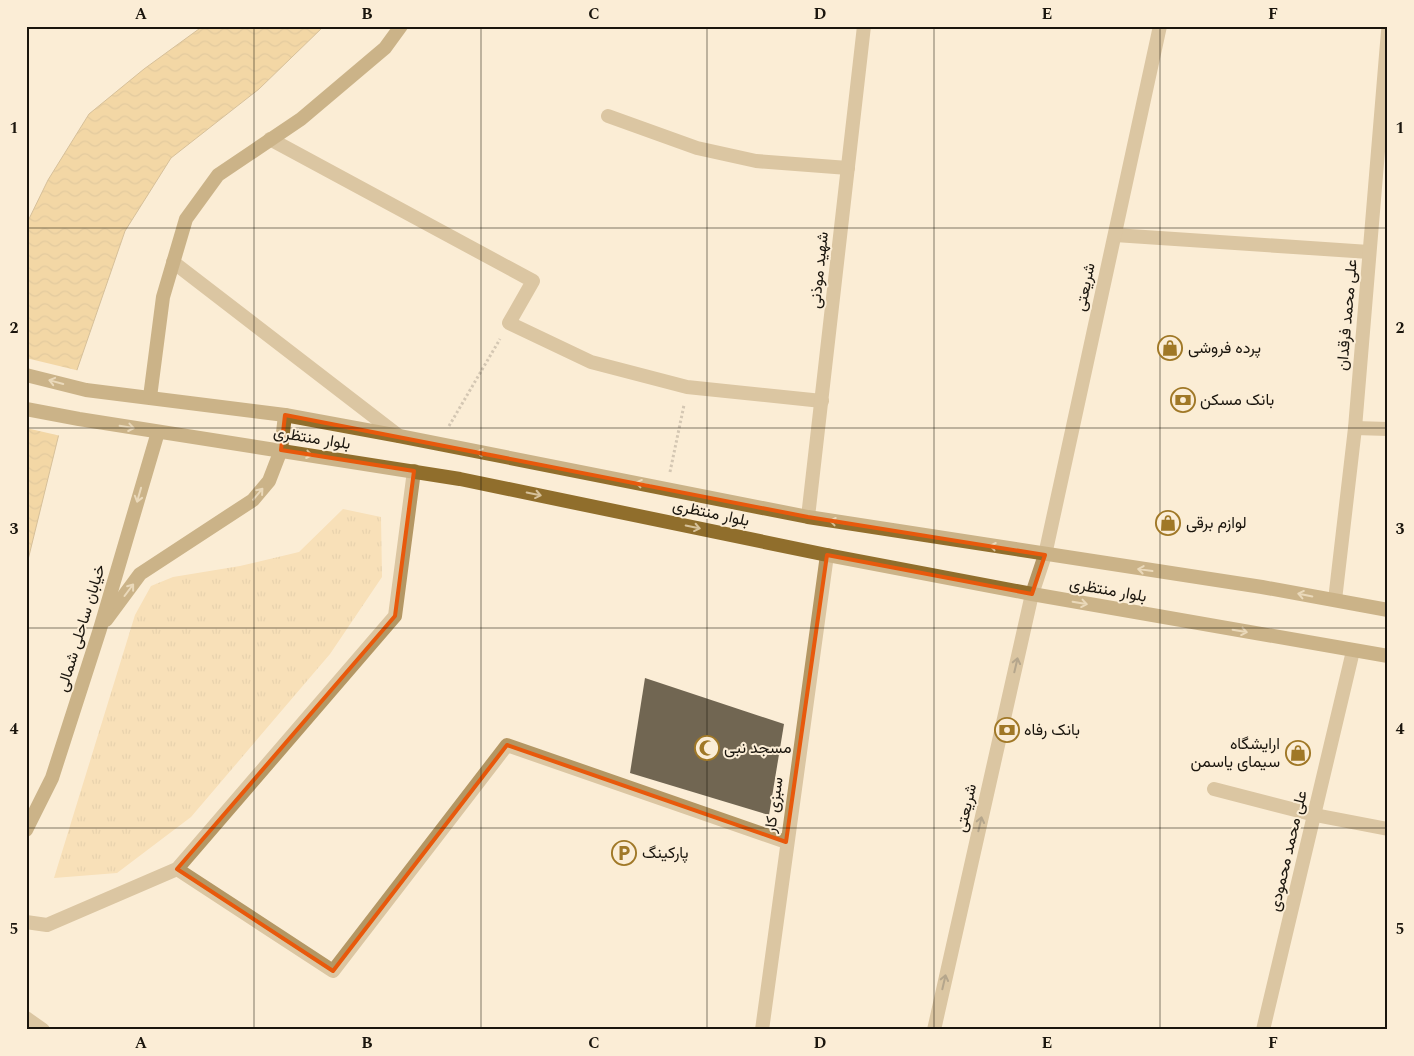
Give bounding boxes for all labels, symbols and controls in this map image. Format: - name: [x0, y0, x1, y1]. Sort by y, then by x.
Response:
- text: A: [135, 2, 148, 26]
- text: B: [361, 2, 373, 26]
- text: C: [588, 2, 600, 26]
- text: D: [814, 2, 827, 26]
- text: E: [1042, 2, 1052, 26]
- text: F: [1268, 2, 1278, 26]
- text: 1: [10, 116, 18, 140]
- text: 1: [1396, 116, 1404, 140]
- street label: شهید موذنی: [803, 230, 835, 310]
- street label: علی محمد فرقدان: [1330, 258, 1364, 372]
- street label: شریعتی: [1068, 261, 1102, 313]
- text: 2: [10, 316, 19, 340]
- text: 2: [1396, 316, 1405, 340]
- shop icon: پرده فروشی: [1157, 335, 1183, 361]
- place label: پرده فروشی: [1188, 336, 1261, 360]
- one-way arrow: [49, 377, 65, 387]
- bank icon: بانک مسکن: [1170, 387, 1196, 413]
- place label: بانک مسکن: [1200, 388, 1274, 412]
- street label: بلوار منتظری: [272, 420, 352, 456]
- one-way arrow: [119, 422, 135, 432]
- one-way arrow: [476, 447, 492, 457]
- one-way arrow: [297, 450, 313, 460]
- one-way arrow: [635, 479, 651, 489]
- one-way arrow: [133, 487, 143, 503]
- one-way arrow: [253, 488, 264, 501]
- one-way arrow: [526, 490, 542, 500]
- street label: بلوار منتظری: [670, 493, 752, 533]
- shop icon: لوازم برقی: [1155, 510, 1181, 536]
- place label: لوازم برقی: [1186, 511, 1247, 535]
- one-way arrow: [829, 516, 845, 526]
- text: 3: [10, 517, 19, 541]
- text: 3: [1396, 517, 1405, 541]
- one-way arrow: [685, 523, 701, 532]
- one-way arrow: [990, 542, 1006, 552]
- street label: خیابان ساحلی شمالی: [50, 561, 112, 695]
- one-way arrow: [1137, 564, 1153, 574]
- street label: بلوار منتظری: [1067, 571, 1149, 609]
- one-way arrow: [123, 584, 134, 597]
- one-way arrow: [1298, 589, 1314, 599]
- one-way arrow: [1071, 598, 1087, 608]
- one-way arrow: [1231, 626, 1247, 636]
- one-way arrow: [1012, 658, 1021, 674]
- text: 4: [10, 717, 19, 741]
- bank icon: بانک رفاه: [994, 717, 1020, 743]
- text: 4: [1396, 717, 1405, 741]
- place label: بانک رفاه: [1024, 718, 1080, 742]
- place label: ارایشگاه سیمای یاسمن: [1190, 732, 1280, 774]
- mosque icon: مسجد نبی: [694, 735, 720, 761]
- place label: مسجد نبی: [724, 736, 791, 760]
- shop icon: ارایشگاه سیمای یاسمن: [1285, 740, 1311, 766]
- street label: سبزی کار: [758, 775, 790, 836]
- street label: شریعتی: [949, 781, 983, 835]
- street label: علی محمد محمودی: [1262, 788, 1314, 914]
- one-way arrow: [976, 816, 985, 832]
- parking icon: پارکینگ: [611, 840, 637, 866]
- place label: پارکینگ: [642, 841, 689, 865]
- text: 5: [10, 917, 18, 941]
- text: 5: [1396, 917, 1404, 941]
- one-way arrow: [940, 975, 949, 991]
- text: A: [135, 1031, 148, 1055]
- text: B: [361, 1031, 373, 1055]
- text: C: [588, 1031, 600, 1055]
- text: D: [814, 1031, 827, 1055]
- text: E: [1042, 1031, 1052, 1055]
- text: F: [1268, 1031, 1278, 1055]

